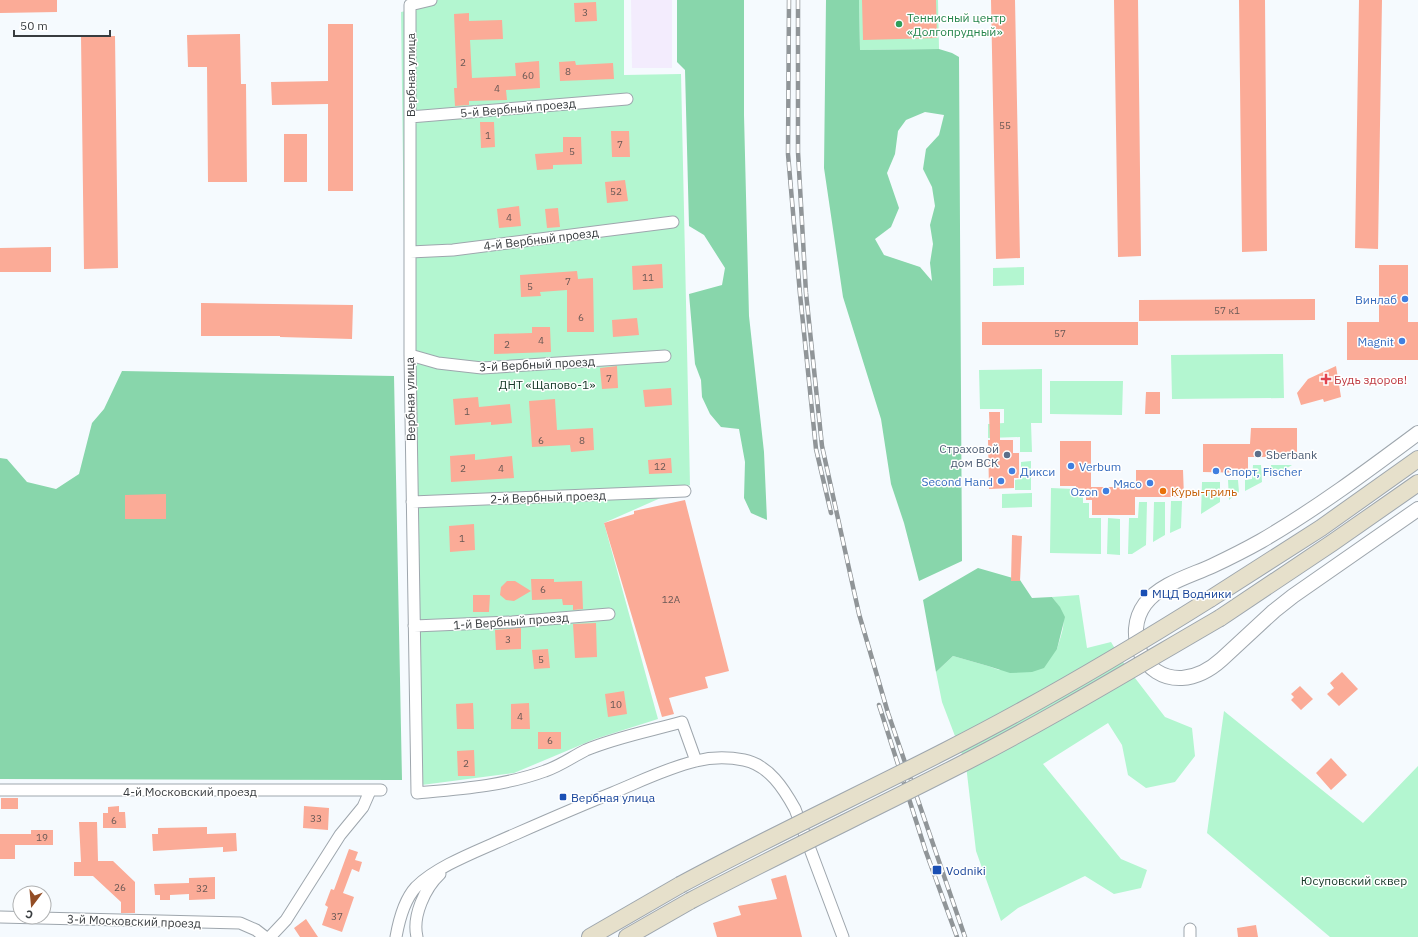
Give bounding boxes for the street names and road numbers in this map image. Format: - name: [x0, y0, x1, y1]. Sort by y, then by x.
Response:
- street label: Вербная улица: [403, 32, 418, 117]
- street label: 5-й Вербный проезд: [460, 95, 576, 121]
- street label: 4-й Вербный проезд: [482, 224, 600, 254]
- street label: 3-й Вербный проезд: [479, 353, 595, 375]
- street label: Вербная улица: [402, 356, 418, 441]
- street label: 2-й Вербный проезд: [490, 487, 606, 507]
- street label: 1-й Вербный проезд: [453, 609, 569, 633]
- street label: 4-й Московский проезд: [123, 784, 257, 799]
- street label: 3-й Московский проезд: [67, 911, 201, 931]

